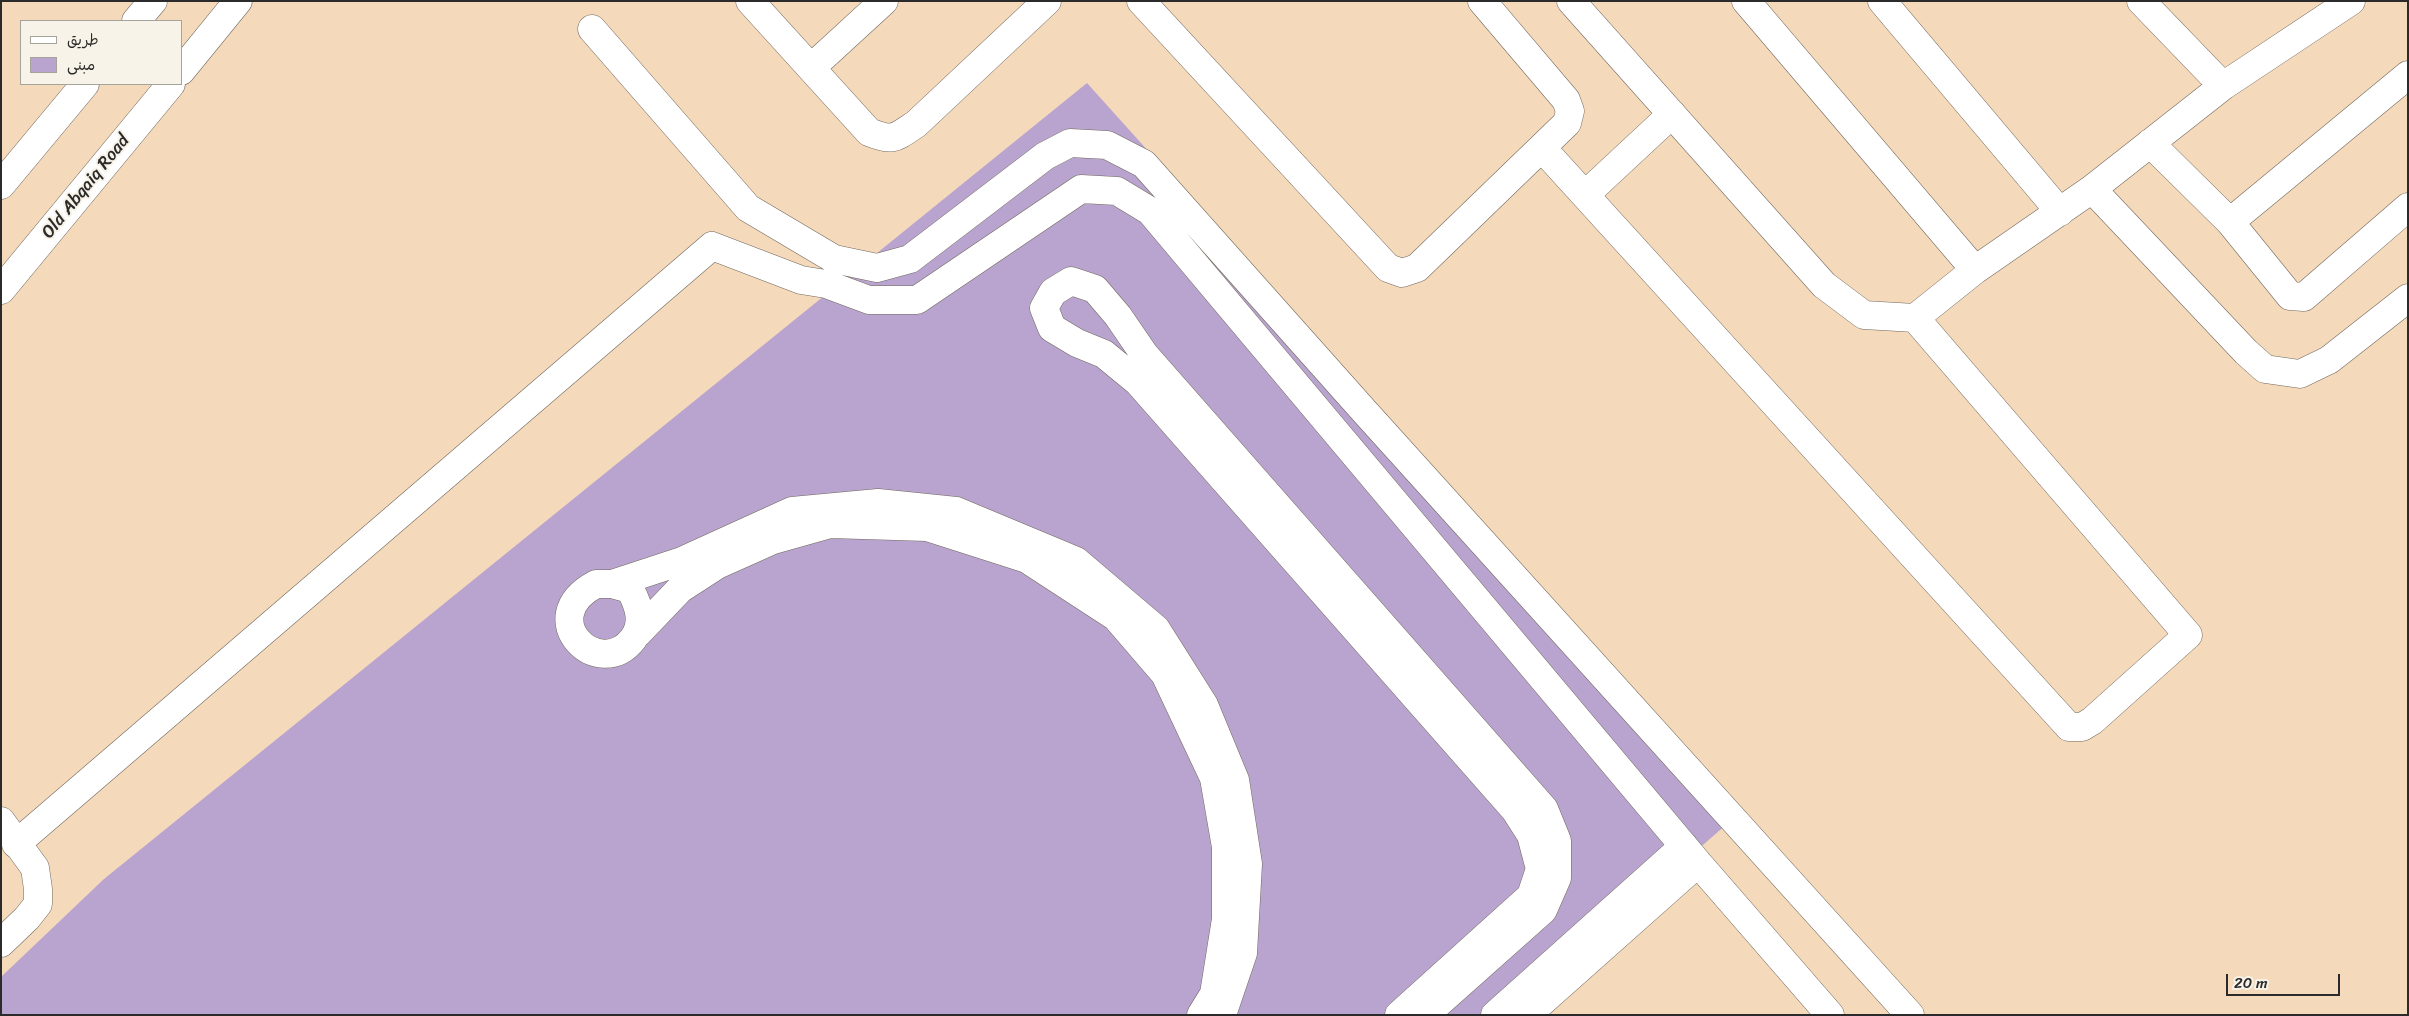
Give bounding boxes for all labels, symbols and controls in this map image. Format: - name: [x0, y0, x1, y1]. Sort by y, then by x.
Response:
- legend: [20, 20, 182, 85]
- text: طريق: [67, 27, 99, 53]
- text: مبنى: [67, 52, 95, 78]
- street label: Old Abqaiq Road: [38, 131, 134, 243]
- scale bar: [2229, 964, 2343, 996]
- text: 20 m: [2234, 970, 2268, 996]

